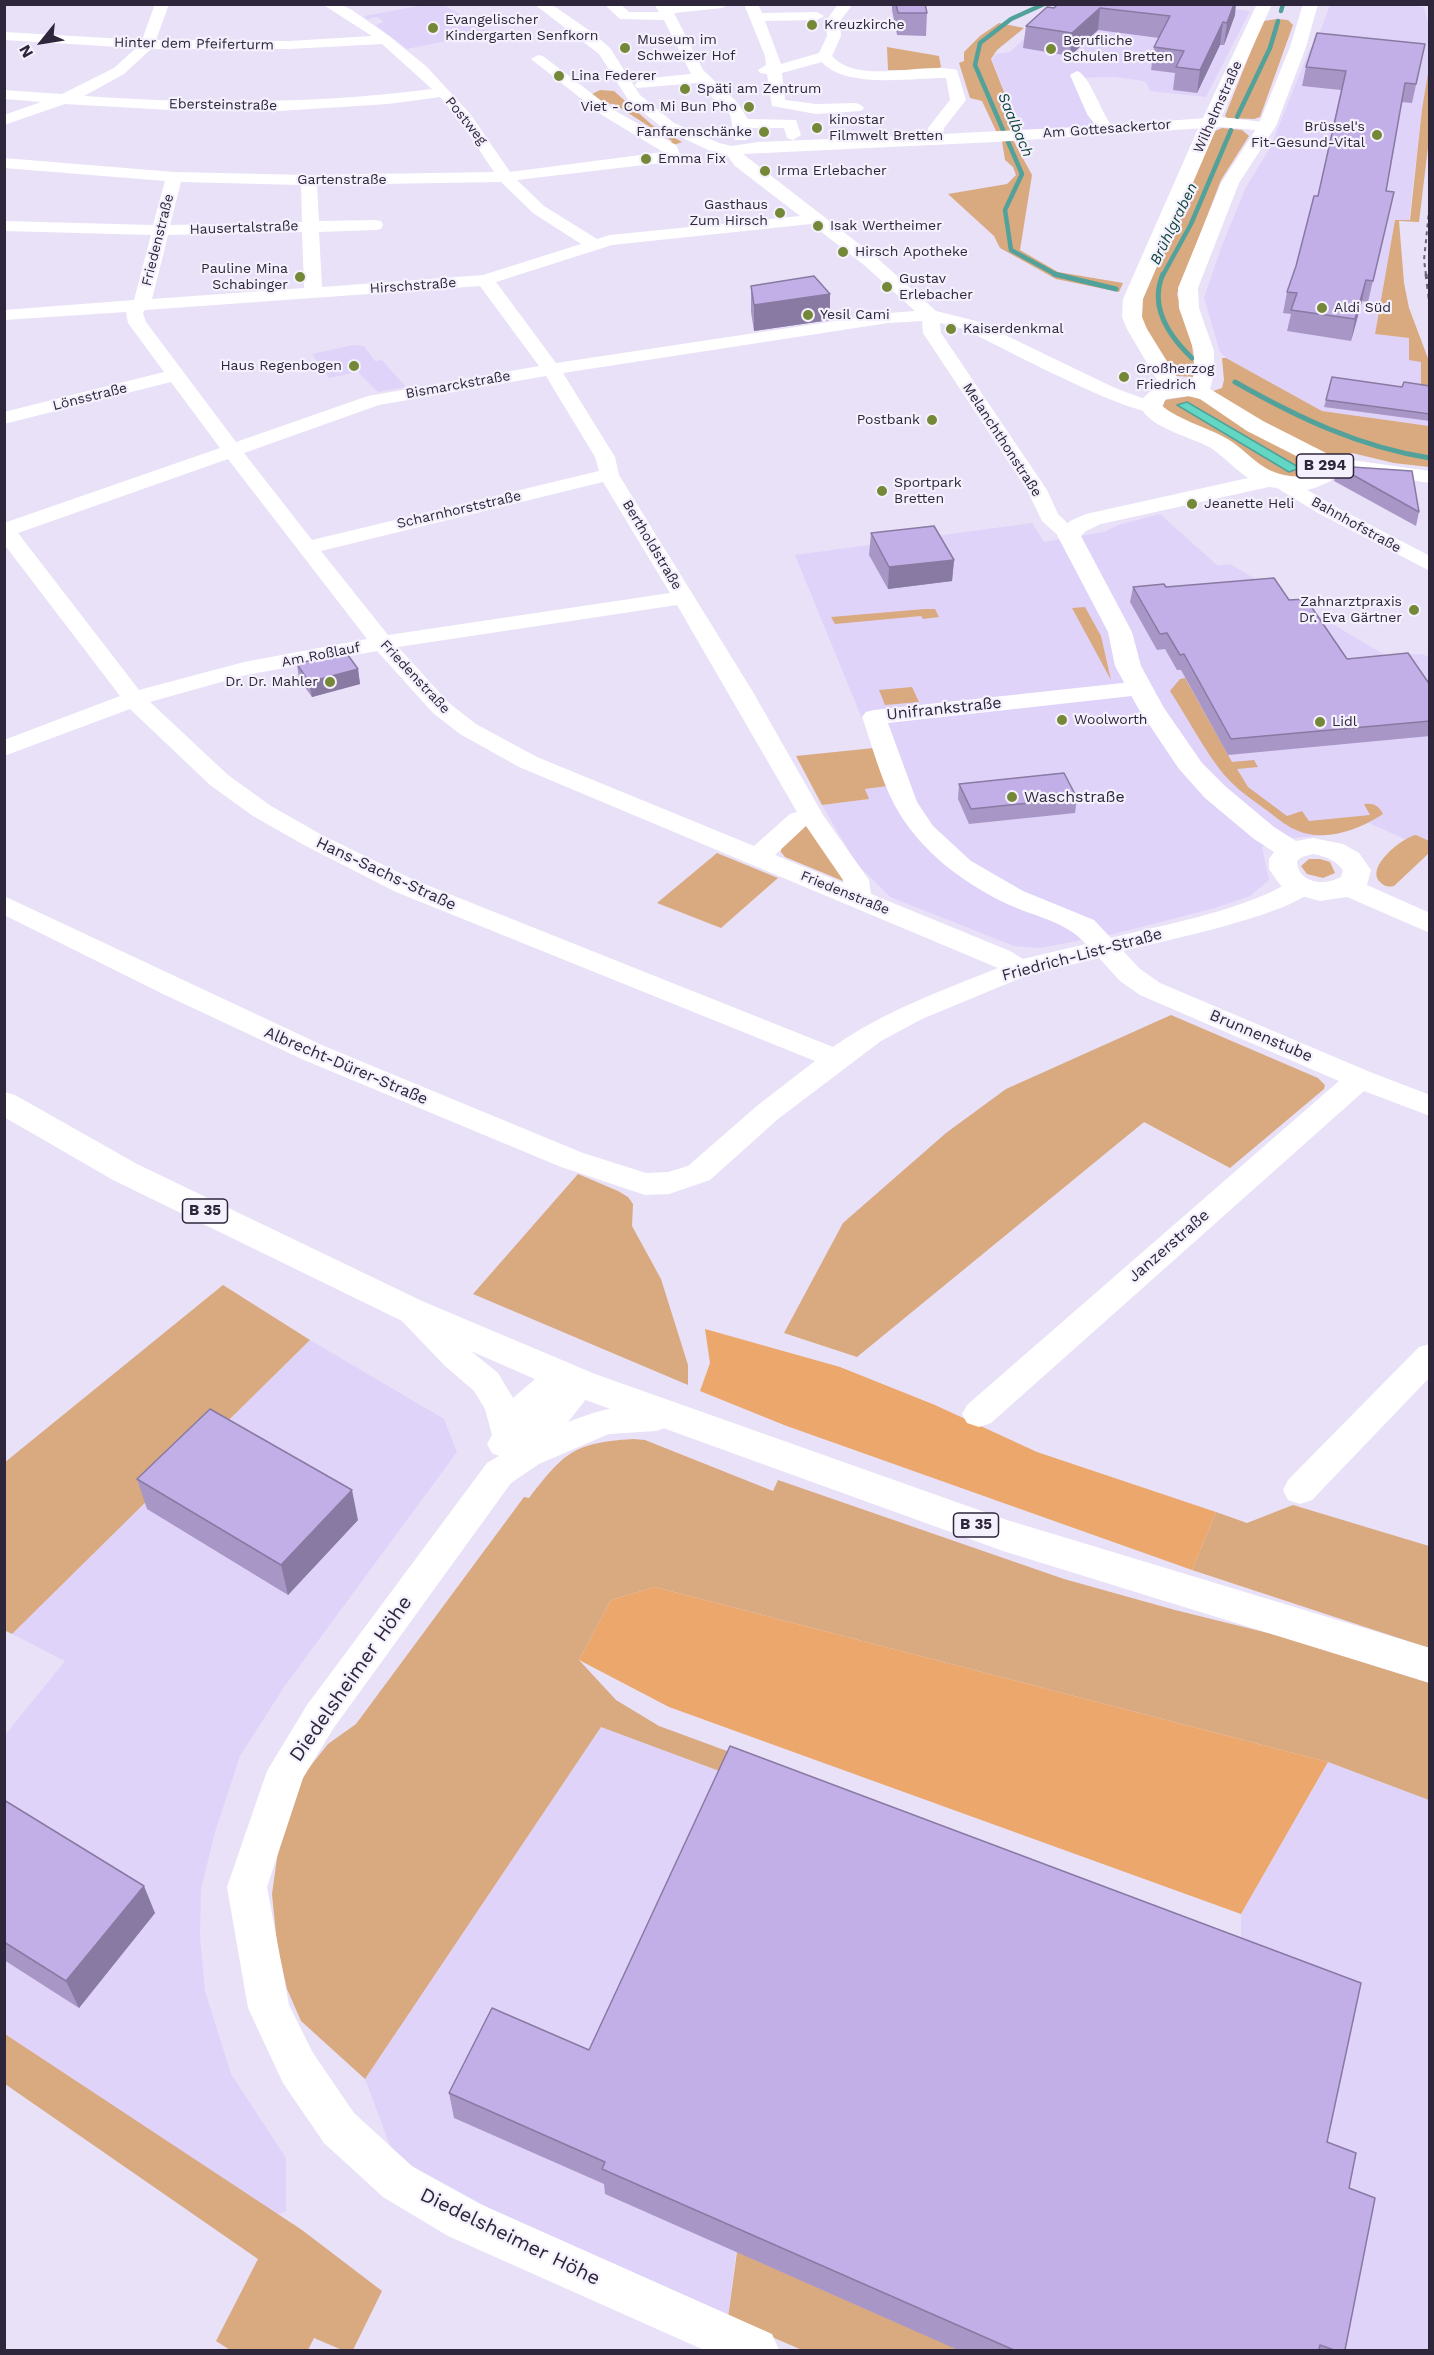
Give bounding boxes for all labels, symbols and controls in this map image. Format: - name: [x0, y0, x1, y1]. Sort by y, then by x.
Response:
- north arrow: [12, 12, 72, 72]
- place label: Evangelischer Kindergarten Senfkorn: [445, 12, 598, 44]
- place label: Kreuzkirche: [824, 17, 905, 33]
- marker: Kreuzkirche: [805, 18, 819, 32]
- marker: Evangelischer Kindergarten Senfkorn: [426, 21, 440, 35]
- place label: Museum im Schweizer Hof: [637, 32, 736, 64]
- place label: Berufliche Schulen Bretten: [1063, 33, 1173, 66]
- street label: Hinter dem Pfeiferturm: [114, 34, 274, 54]
- text: N: [15, 41, 37, 61]
- marker: Museum im Schweizer Hof: [618, 41, 632, 55]
- marker: Berufliche Schulen Bretten: [1044, 42, 1058, 56]
- street label: Wilhelmstraße: [1190, 58, 1246, 156]
- place label: Lina Federer: [571, 68, 656, 84]
- marker: Lina Federer: [552, 69, 566, 83]
- place label: Späti am Zentrum: [697, 81, 821, 97]
- marker: Späti am Zentrum: [678, 82, 692, 96]
- water label: Saalbach: [993, 90, 1037, 160]
- street label: Postweg: [442, 94, 490, 148]
- street label: Ebersteinstraße: [169, 96, 277, 114]
- place label: Viet - Com Mi Bun Pho: [580, 99, 737, 115]
- marker: Viet - Com Mi Bun Pho: [742, 100, 756, 114]
- place label: kinostar Filmwelt Bretten: [829, 112, 943, 144]
- street label: Am Gottesackertor: [1042, 116, 1172, 142]
- place label: Brüssel's Fit-Gesund-Vital: [1251, 119, 1365, 152]
- marker: kinostar Filmwelt Bretten: [810, 121, 824, 135]
- place label: Fanfarenschänke: [636, 124, 752, 140]
- marker: Fanfarenschänke: [757, 125, 771, 139]
- marker: Brüssel's Fit-Gesund-Vital: [1370, 128, 1384, 142]
- place label: Emma Fix: [658, 151, 726, 167]
- marker: Emma Fix: [639, 152, 653, 166]
- place label: Irma Erlebacher: [777, 163, 887, 179]
- marker: Irma Erlebacher: [758, 164, 772, 178]
- street label: Gartenstraße: [297, 172, 387, 188]
- water label: Brühlgraben: [1146, 180, 1202, 268]
- street label: Friedenstraße: [138, 192, 178, 288]
- place label: Gasthaus Zum Hirsch: [689, 197, 768, 230]
- marker: Gasthaus Zum Hirsch: [773, 206, 787, 220]
- street label: Hausertalstraße: [189, 218, 299, 238]
- place label: Isak Wertheimer: [830, 218, 942, 234]
- marker: Isak Wertheimer: [811, 219, 825, 233]
- place label: Hirsch Apotheke: [855, 244, 968, 260]
- marker: Hirsch Apotheke: [836, 245, 850, 259]
- place label: Pauline Mina Schabinger: [201, 261, 288, 294]
- marker: Pauline Mina Schabinger: [293, 270, 307, 284]
- place label: Gustav Erlebacher: [899, 271, 973, 304]
- street label: Hirschstraße: [369, 275, 457, 297]
- marker: Gustav Erlebacher: [880, 280, 894, 294]
- place label: Aldi Süd: [1334, 300, 1391, 316]
- marker: Aldi Süd: [1315, 301, 1329, 315]
- place label: Yesil Cami: [820, 307, 890, 323]
- marker: Yesil Cami: [801, 308, 815, 322]
- place label: Kaiserdenkmal: [963, 321, 1064, 337]
- marker: Kaiserdenkmal: [944, 322, 958, 336]
- place label: Haus Regenbogen: [220, 358, 342, 374]
- marker: Haus Regenbogen: [347, 359, 361, 373]
- place label: Großherzog Friedrich: [1136, 361, 1214, 394]
- street label: Bismarckstraße: [404, 368, 512, 402]
- marker: Großherzog Friedrich: [1117, 370, 1131, 384]
- street label: Lönsstraße: [51, 380, 129, 414]
- street label: Melanchthonstraße: [959, 380, 1045, 500]
- place label: Postbank: [857, 412, 920, 428]
- marker: Postbank: [925, 413, 939, 427]
- road number: B 294: [1296, 454, 1354, 478]
- place label: Sportpark Bretten: [894, 475, 962, 508]
- marker: Sportpark Bretten: [875, 484, 889, 498]
- street label: Scharnhorststraße: [395, 488, 523, 532]
- street label: Bahnhofstraße: [1308, 493, 1404, 557]
- place label: Jeanette Heli: [1204, 496, 1294, 512]
- street label: Bertholdstraße: [619, 497, 685, 593]
- marker: Jeanette Heli: [1185, 497, 1199, 511]
- place label: Zahnarztpraxis Dr. Eva Gärtner: [1299, 594, 1402, 626]
- marker: Zahnarztpraxis Dr. Eva Gärtner: [1407, 603, 1421, 617]
- street label: Friedenstraße: [377, 637, 453, 717]
- street label: Am Roßlauf: [280, 639, 362, 671]
- place label: Dr. Dr. Mahler: [225, 674, 318, 690]
- marker: Dr. Dr. Mahler: [323, 675, 337, 689]
- street label: Unifrankstraße: [886, 693, 1002, 725]
- place label: Woolworth: [1074, 712, 1148, 728]
- marker: Woolworth: [1055, 713, 1069, 727]
- place label: Lidl: [1332, 714, 1357, 730]
- marker: Lidl: [1313, 715, 1327, 729]
- place label: Waschstraße: [1024, 787, 1125, 807]
- marker: Waschstraße: [1005, 790, 1019, 804]
- street label: Hans-Sachs-Straße: [313, 833, 459, 915]
- street label: Friedenstraße: [798, 868, 892, 918]
- street label: Friedrich-List-Straße: [1000, 924, 1164, 986]
- street label: Brunnenstube: [1207, 1006, 1315, 1066]
- street label: Albrecht-Dürer-Straße: [261, 1023, 431, 1109]
- road number: B 35: [182, 1199, 228, 1223]
- street label: Janzerstraße: [1125, 1206, 1213, 1286]
- road number: B 35: [954, 1513, 998, 1537]
- street label: Diedelsheimer Höhe: [285, 1591, 417, 1767]
- street label: Diedelsheimer Höhe: [416, 2183, 604, 2291]

